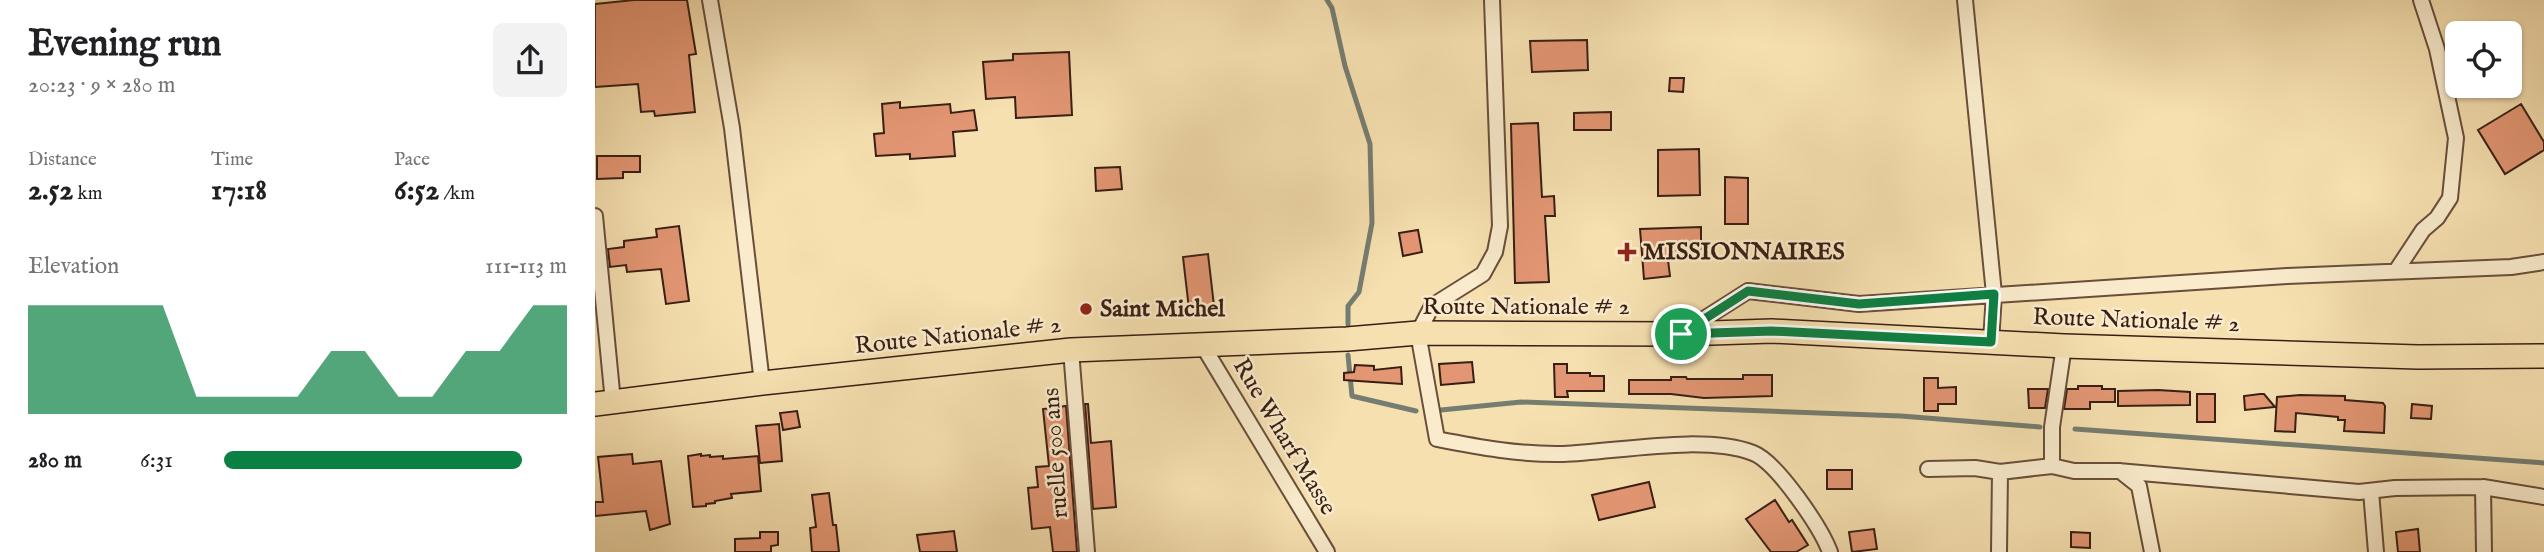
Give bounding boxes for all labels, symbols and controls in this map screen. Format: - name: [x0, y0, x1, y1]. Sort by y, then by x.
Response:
- text: Evening run: [28, 21, 222, 69]
- map controls: [2445, 21, 2522, 98]
- button: locate: [2445, 21, 2522, 98]
- button: share: [493, 23, 567, 97]
- text: 20:23 · 9 × 280 m: [28, 71, 176, 100]
- text: Distance: [28, 148, 97, 172]
- text: Time: [211, 148, 253, 172]
- text: Pace: [394, 148, 430, 172]
- text: 2.52: [28, 172, 73, 210]
- text: 17:18: [211, 172, 267, 210]
- text: 6:52: [394, 172, 439, 210]
- text: km: [73, 182, 102, 206]
- text: /km: [439, 182, 475, 206]
- place label: MISSIONNAIRES: [1643, 237, 1845, 268]
- marker: MISSIONNAIRES: [1617, 242, 1637, 262]
- text: Elevation: [28, 252, 119, 281]
- text: 111–113 m: [485, 252, 567, 281]
- street label: Route Nationale # 2: [1422, 292, 1630, 323]
- place label: Saint Michel: [1100, 294, 1225, 325]
- marker: Saint Michel: [1078, 301, 1094, 317]
- street label: Route Nationale # 2: [2032, 302, 2240, 340]
- pin: [1651, 304, 1711, 364]
- street label: Route Nationale # 2: [853, 310, 1063, 362]
- icon: arrive: [1662, 315, 1700, 353]
- street label: Rue Wharf Masse: [1225, 353, 1343, 521]
- street label: ruelle 500 ans: [1036, 387, 1076, 519]
- text: 280 m: [28, 446, 82, 475]
- text: 6:31: [140, 446, 173, 475]

